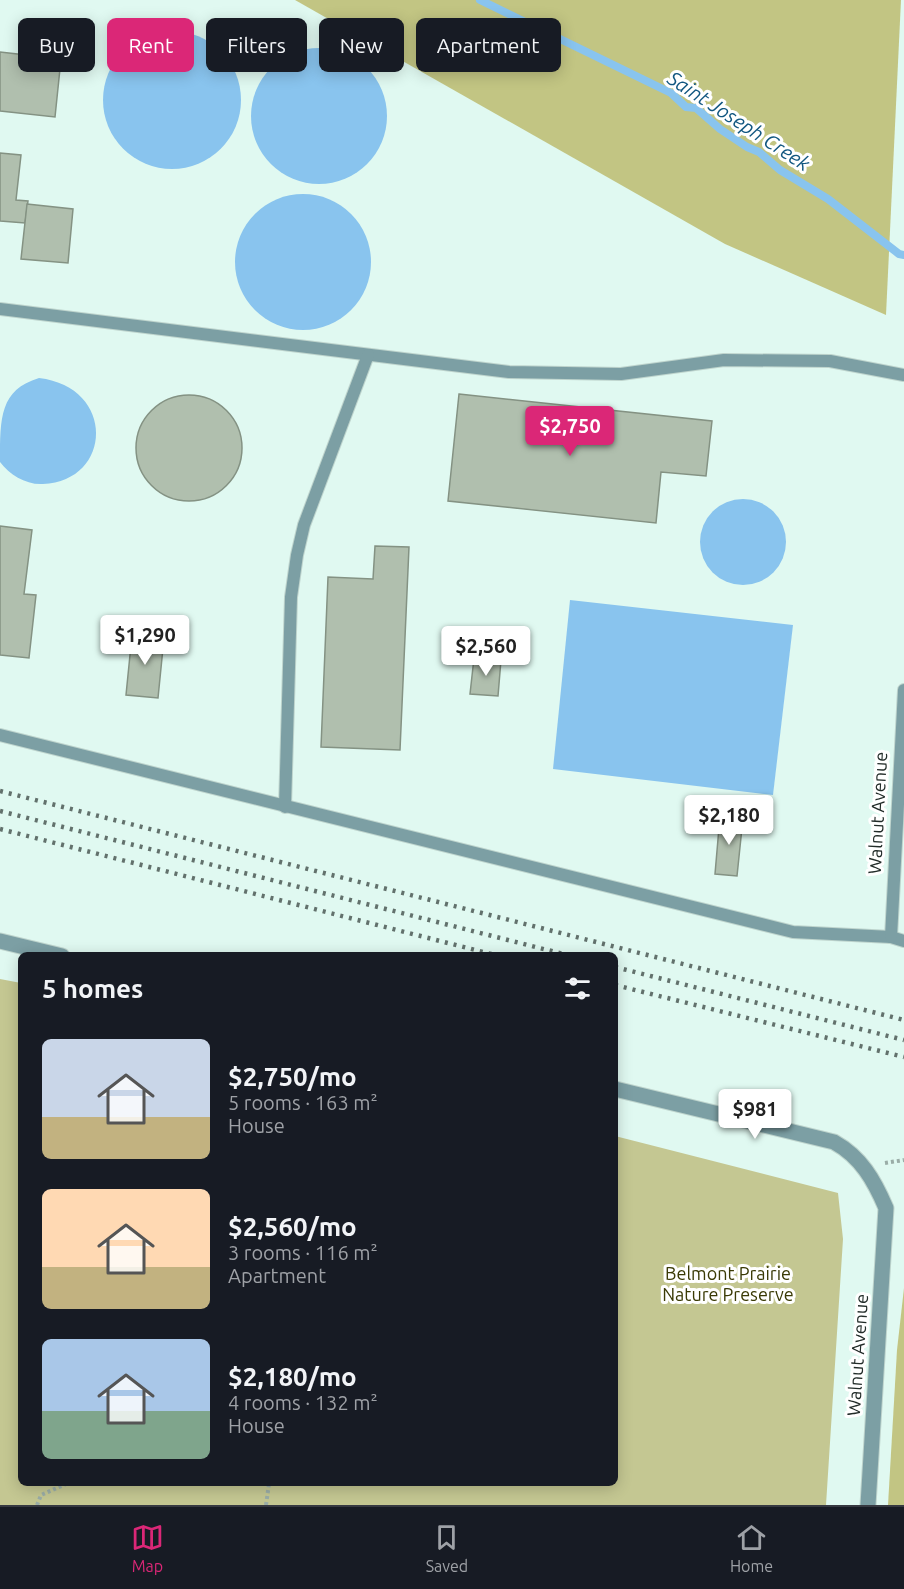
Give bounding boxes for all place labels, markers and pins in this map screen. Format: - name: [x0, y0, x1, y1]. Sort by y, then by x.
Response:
- pin: $2,750: [521, 406, 619, 457]
- pin: $1,290: [96, 615, 194, 666]
- pin: $2,560: [437, 626, 535, 677]
- pin: $2,180: [680, 795, 778, 846]
- pin: $981: [719, 1089, 791, 1140]

